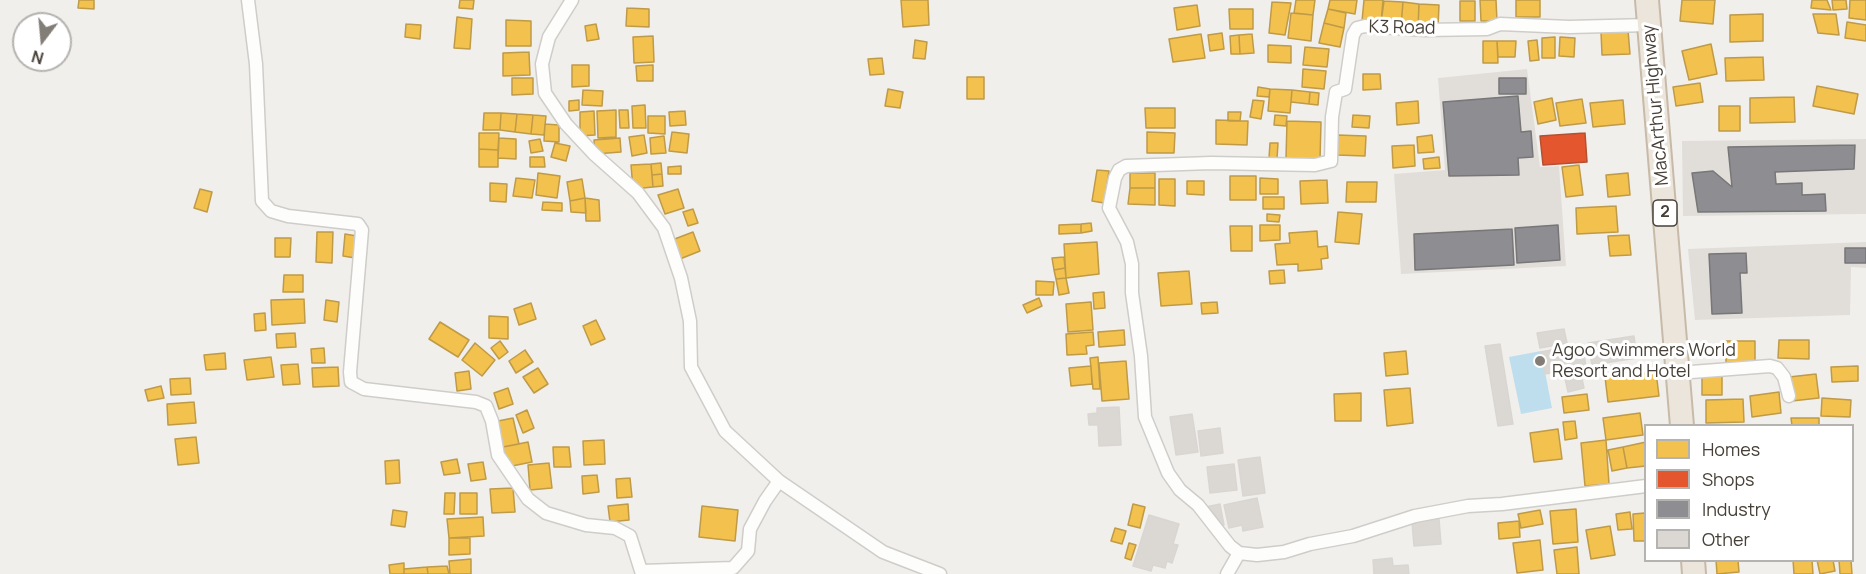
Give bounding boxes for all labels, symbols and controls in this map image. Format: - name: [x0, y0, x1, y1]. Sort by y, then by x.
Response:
- north arrow: [12, 12, 72, 72]
- street label: K3 Road: [1368, 17, 1436, 39]
- street label: MacArthur Highway: [1638, 23, 1674, 187]
- text: N: [29, 45, 46, 70]
- road number: 2: [1653, 200, 1677, 226]
- place label: Agoo Swimmers World Resort and Hotel: [1552, 340, 1736, 382]
- marker: Agoo Swimmers World Resort and Hotel: [1533, 354, 1547, 368]
- legend: [1644, 424, 1854, 562]
- text: Homes: [1702, 437, 1760, 461]
- text: Shops: [1702, 467, 1754, 491]
- text: Industry: [1702, 497, 1771, 521]
- text: Other: [1702, 527, 1750, 551]

